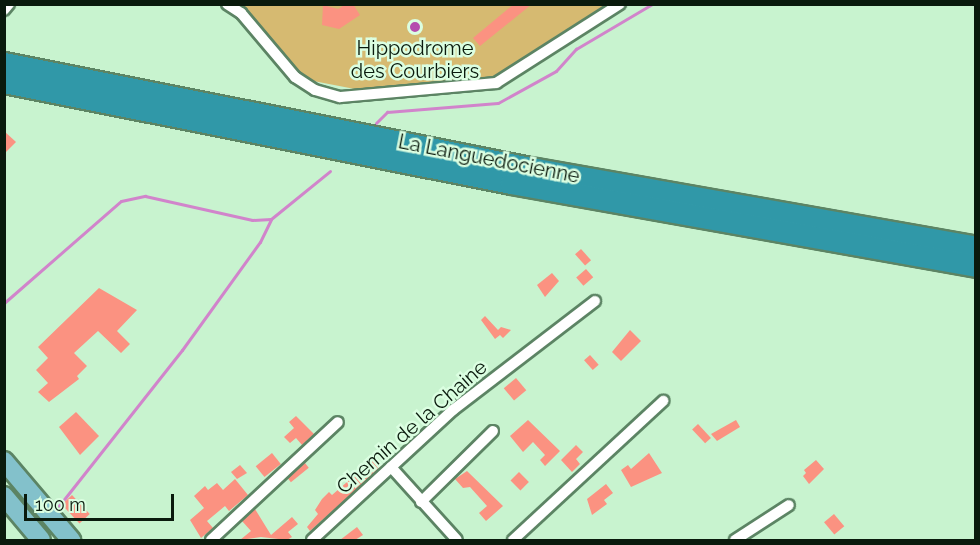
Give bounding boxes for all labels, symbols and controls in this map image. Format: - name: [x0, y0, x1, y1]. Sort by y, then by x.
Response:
- marker: Hippodrome des Courbiers: [408, 20, 422, 34]
- place label: Hippodrome des Courbiers: [351, 36, 479, 83]
- street label: La Languedocienne: [396, 130, 582, 188]
- street label: Chemin de la Chaine: [332, 355, 492, 499]
- scale bar: [27, 482, 177, 520]
- text: 100 m: [35, 494, 86, 515]

